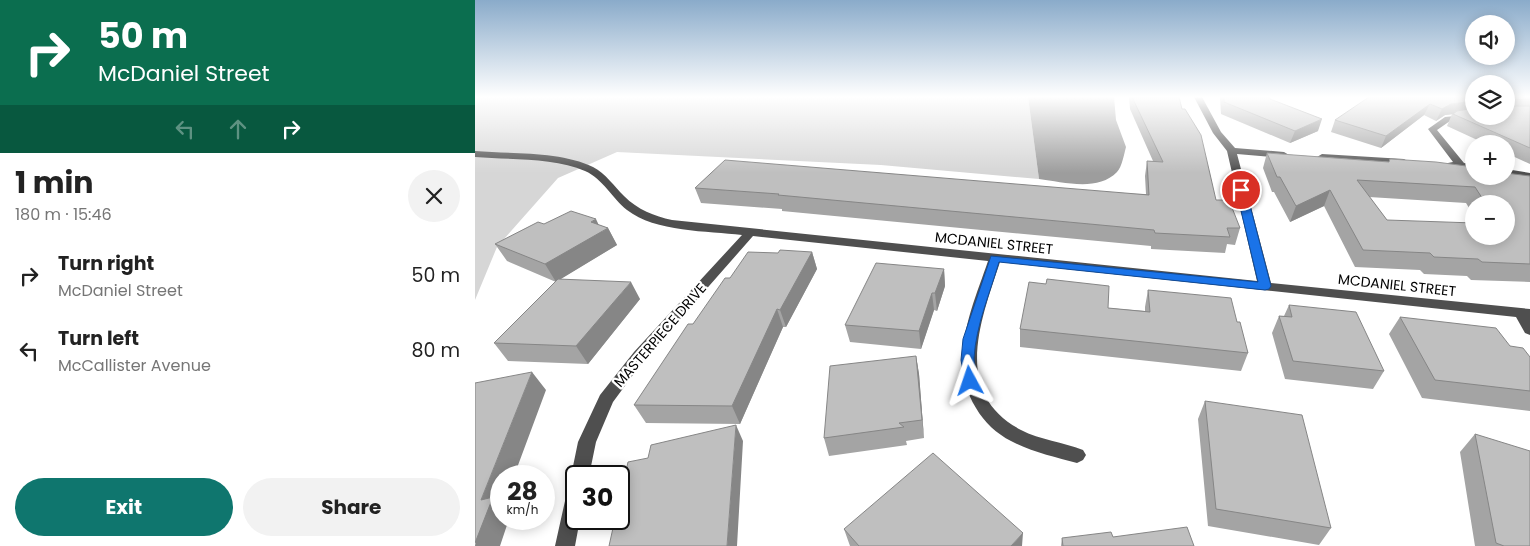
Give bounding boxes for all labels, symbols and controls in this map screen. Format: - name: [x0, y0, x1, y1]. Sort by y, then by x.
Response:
- text: 50 m: [98, 11, 188, 60]
- map controls: [1465, 15, 1515, 245]
- button: sound: [1465, 15, 1515, 65]
- icon: right: [15, 20, 80, 85]
- text: McDaniel Street: [98, 58, 270, 89]
- button: layers: [1465, 75, 1515, 125]
- icon: left: [171, 115, 199, 143]
- icon: ahead: [224, 115, 252, 143]
- icon: right: [277, 115, 305, 143]
- button: +: [1465, 135, 1515, 185]
- text: 1 min: [15, 161, 93, 204]
- pin: [1220, 169, 1262, 211]
- button: close: [408, 170, 460, 222]
- icon: arrive: [1227, 176, 1255, 204]
- button: −: [1465, 195, 1515, 245]
- text: 180 m · 15:46: [15, 203, 112, 226]
- street label: MCDANIEL STREET: [934, 227, 1054, 259]
- text: Turn right: [58, 250, 154, 277]
- icon: right: [15, 262, 43, 290]
- text: 50 m: [411, 262, 460, 289]
- street label: MCDANIEL STREET: [1337, 269, 1457, 301]
- text: McDaniel Street: [58, 279, 183, 302]
- street label: MASTERPIECE DRIVE: [609, 279, 711, 391]
- text: Turn left: [58, 325, 139, 352]
- icon: left: [15, 337, 43, 365]
- text: 80 m: [411, 337, 460, 364]
- text: McCallister Avenue: [58, 354, 211, 377]
- position arrow: [943, 354, 995, 406]
- speed limit sign: 30: [565, 465, 630, 530]
- text: 28: [507, 474, 538, 509]
- button: Exit: [15, 478, 233, 536]
- button: Share: [243, 478, 460, 536]
- text: km/h: [507, 501, 538, 518]

